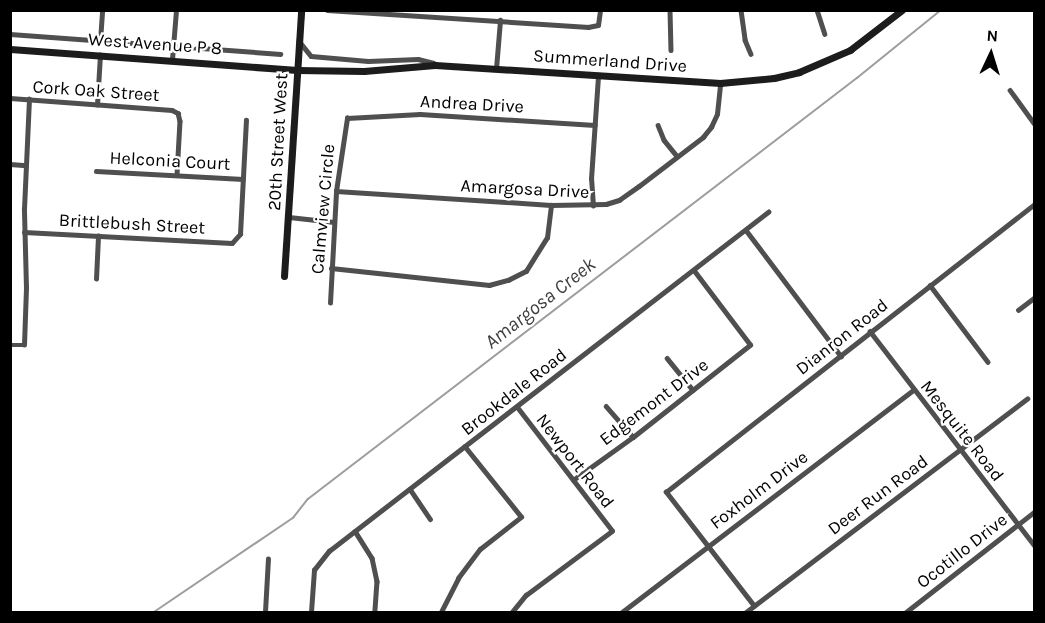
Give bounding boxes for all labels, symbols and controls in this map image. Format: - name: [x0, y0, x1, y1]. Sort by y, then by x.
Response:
- north arrow: [961, 24, 1021, 84]
- text: N: [986, 26, 999, 45]
- street label: West Avenue P 8: [87, 29, 223, 59]
- street label: Summerland Drive: [532, 45, 688, 77]
- street label: 20th Street West: [264, 73, 292, 211]
- street label: Cork Oak Street: [32, 76, 160, 106]
- street label: Andrea Drive: [420, 90, 524, 118]
- street label: Calmview Circle: [307, 143, 339, 275]
- street label: Helconia Court: [109, 147, 231, 175]
- street label: Amargosa Drive: [460, 175, 590, 203]
- street label: Brittlebush Street: [58, 209, 206, 239]
- water label: Amargosa Creek: [480, 252, 600, 354]
- street label: Dianron Road: [792, 294, 892, 380]
- street label: Brookdale Road: [457, 344, 571, 440]
- street label: Edgemont Drive: [595, 354, 713, 450]
- street label: Mesquite Road: [916, 376, 1008, 486]
- street label: Newport Road: [531, 409, 619, 513]
- street label: Foxholm Drive: [706, 446, 812, 534]
- street label: Deer Run Road: [824, 450, 932, 540]
- street label: Ocotillo Drive: [912, 509, 1012, 593]

